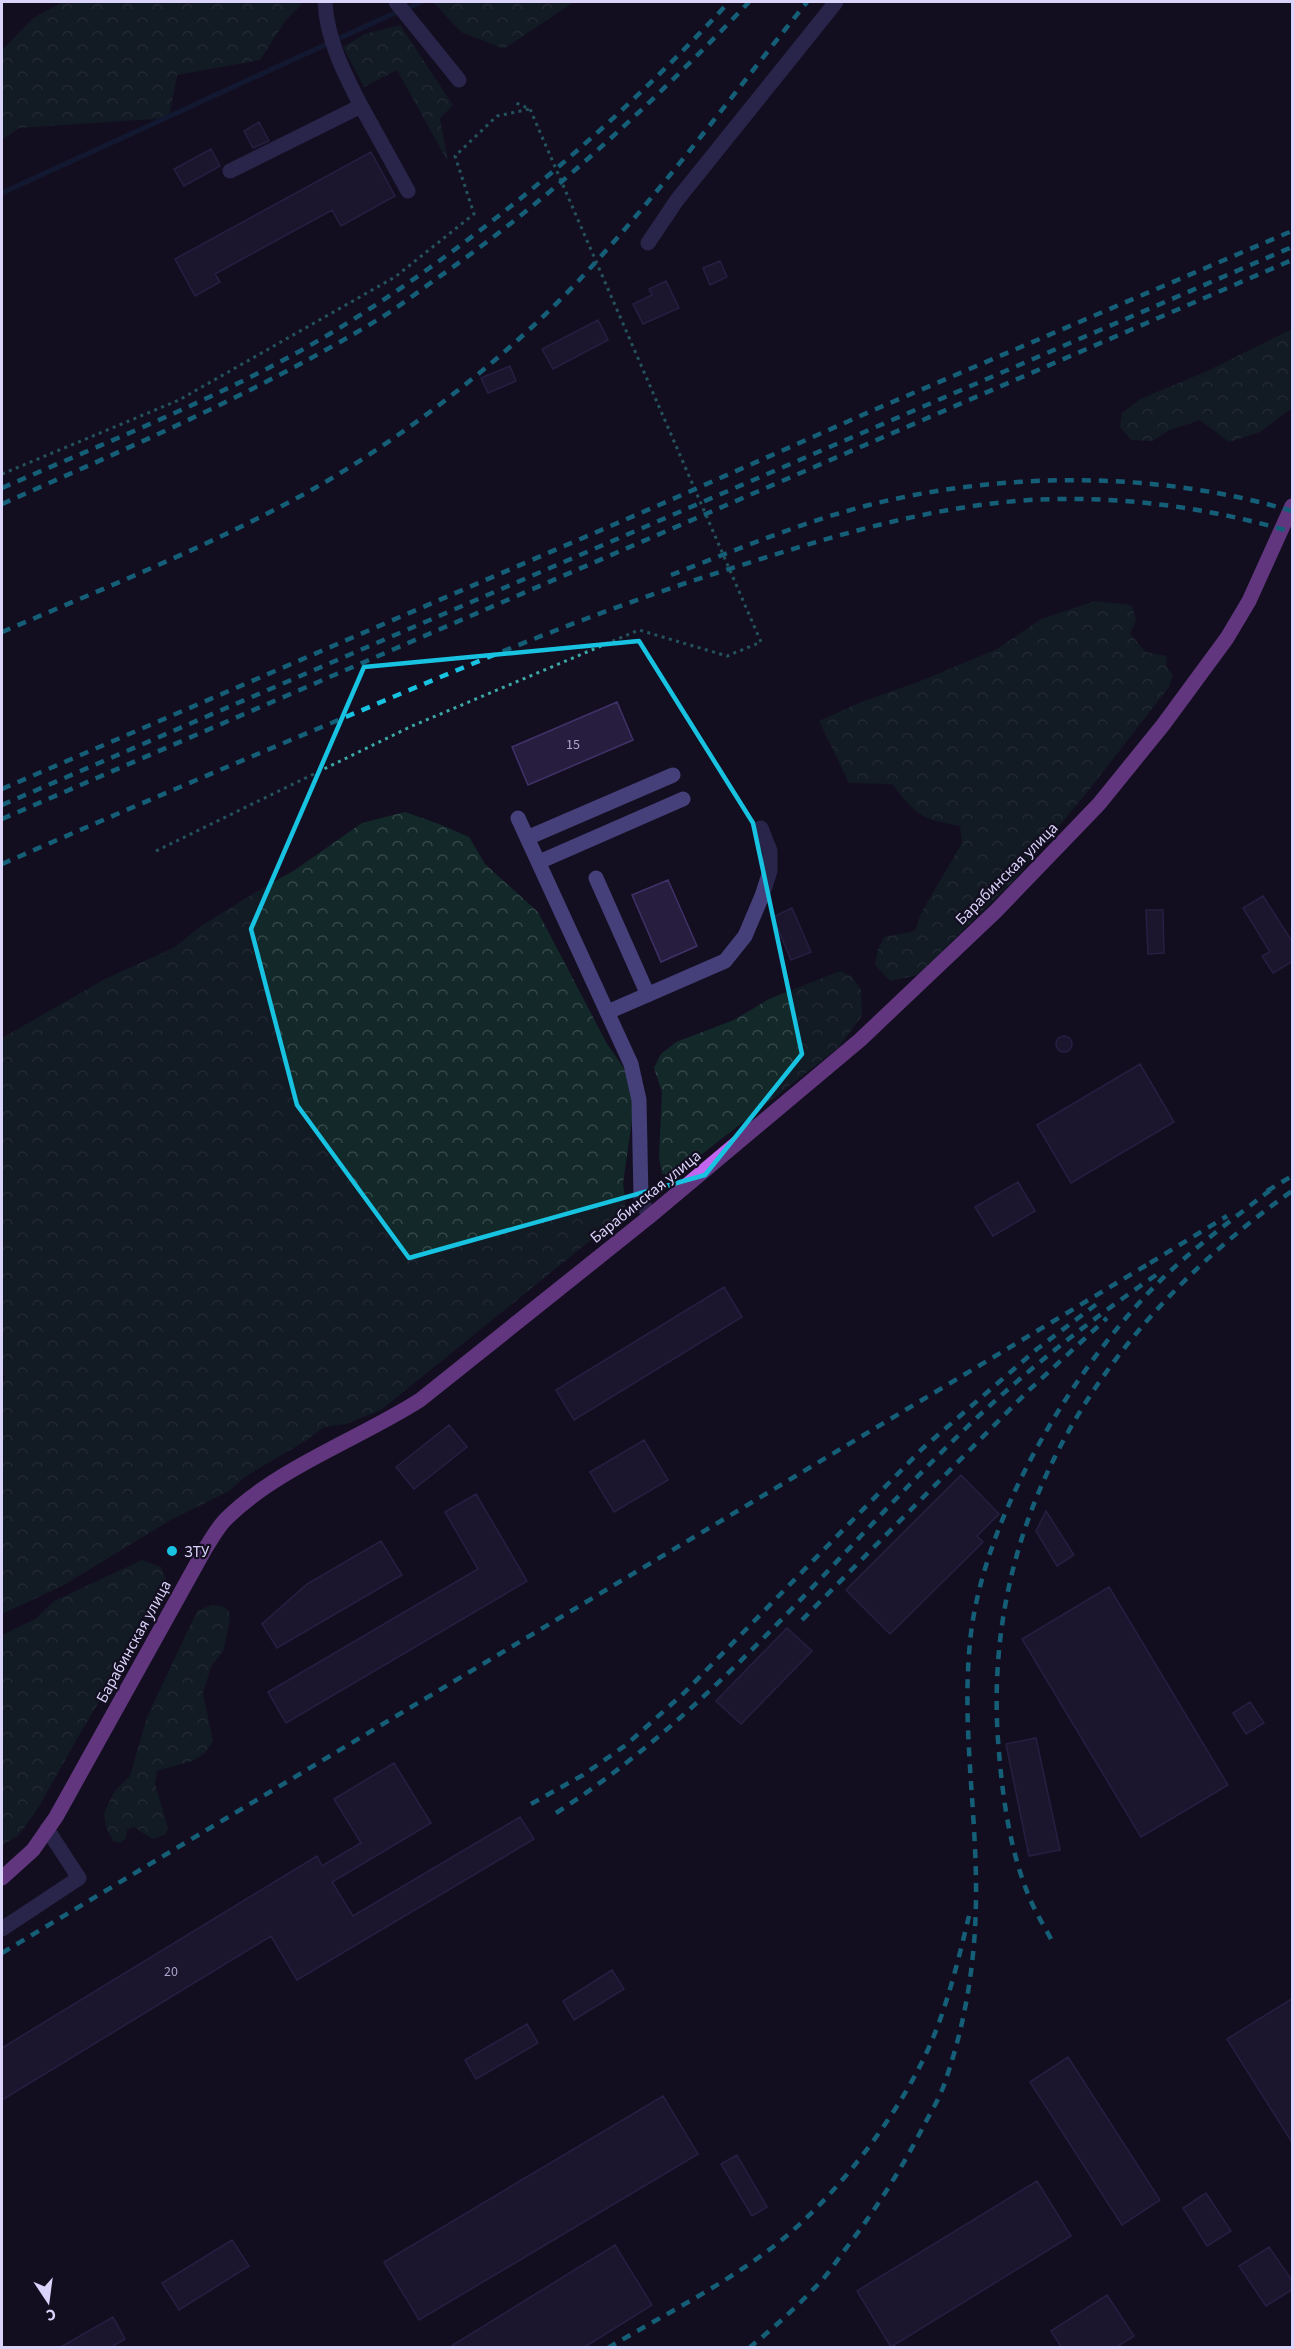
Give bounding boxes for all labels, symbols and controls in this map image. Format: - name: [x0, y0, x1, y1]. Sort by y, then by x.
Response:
- house number: 15: [566, 735, 580, 755]
- street label: Барабинская улица: [950, 817, 1063, 930]
- street label: Барабинская улица: [585, 1145, 706, 1249]
- place label: ЗТУ: [184, 1541, 210, 1563]
- marker: ЗТУ: [165, 1544, 179, 1558]
- street label: Барабинская улица: [91, 1576, 177, 1707]
- house number: 20: [164, 1962, 178, 1982]
- north arrow: [18, 2271, 78, 2331]
- text: С: [44, 2303, 58, 2326]

